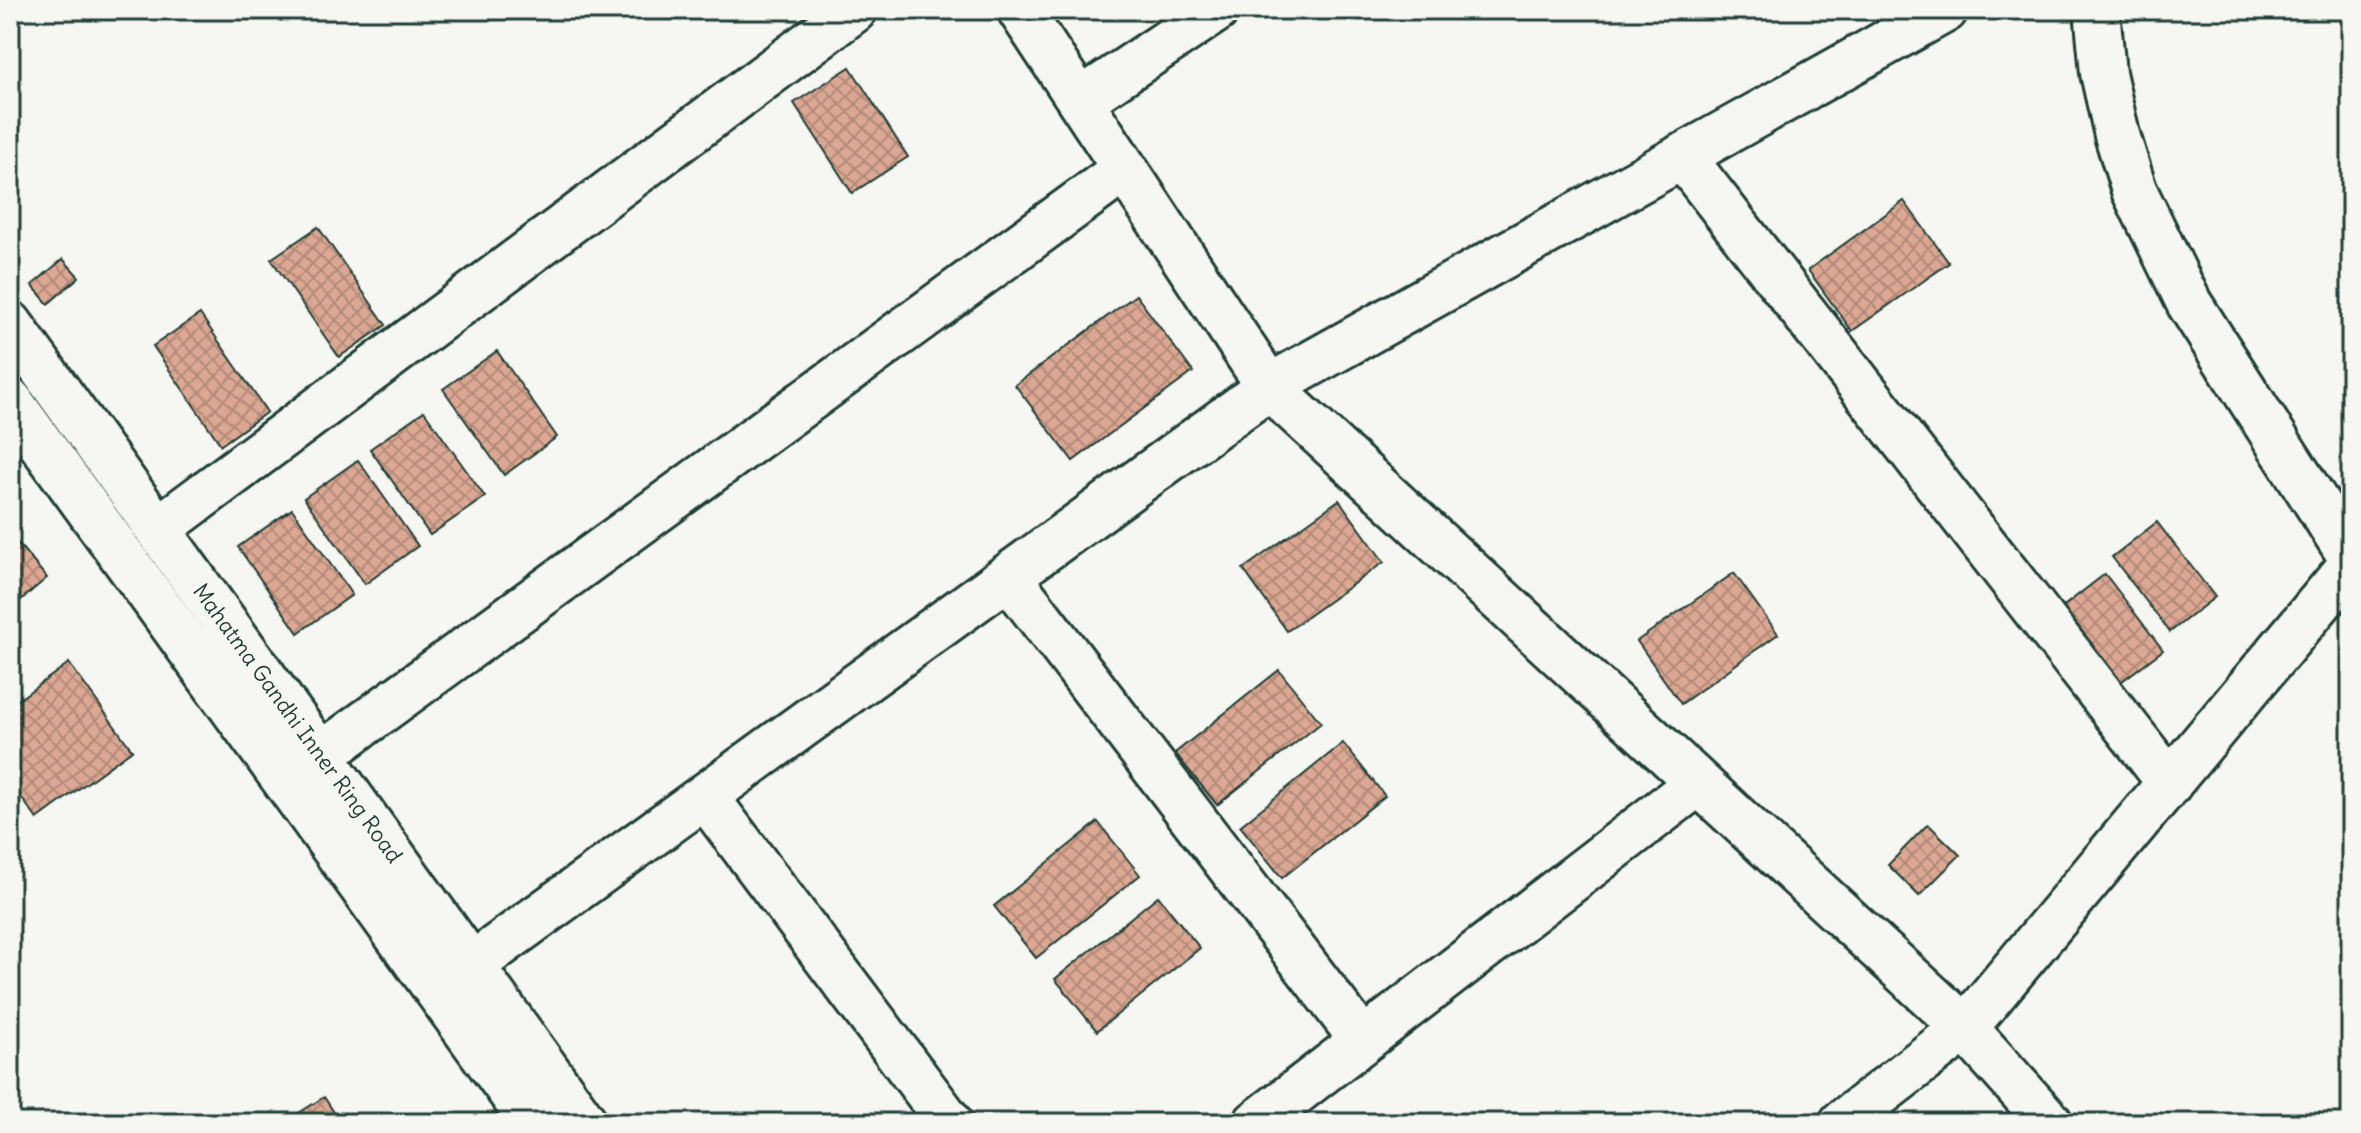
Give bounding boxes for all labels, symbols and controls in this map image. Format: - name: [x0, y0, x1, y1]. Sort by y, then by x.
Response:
- street label: Mahatma Gandhi Inner Ring Road: [187, 578, 409, 868]

